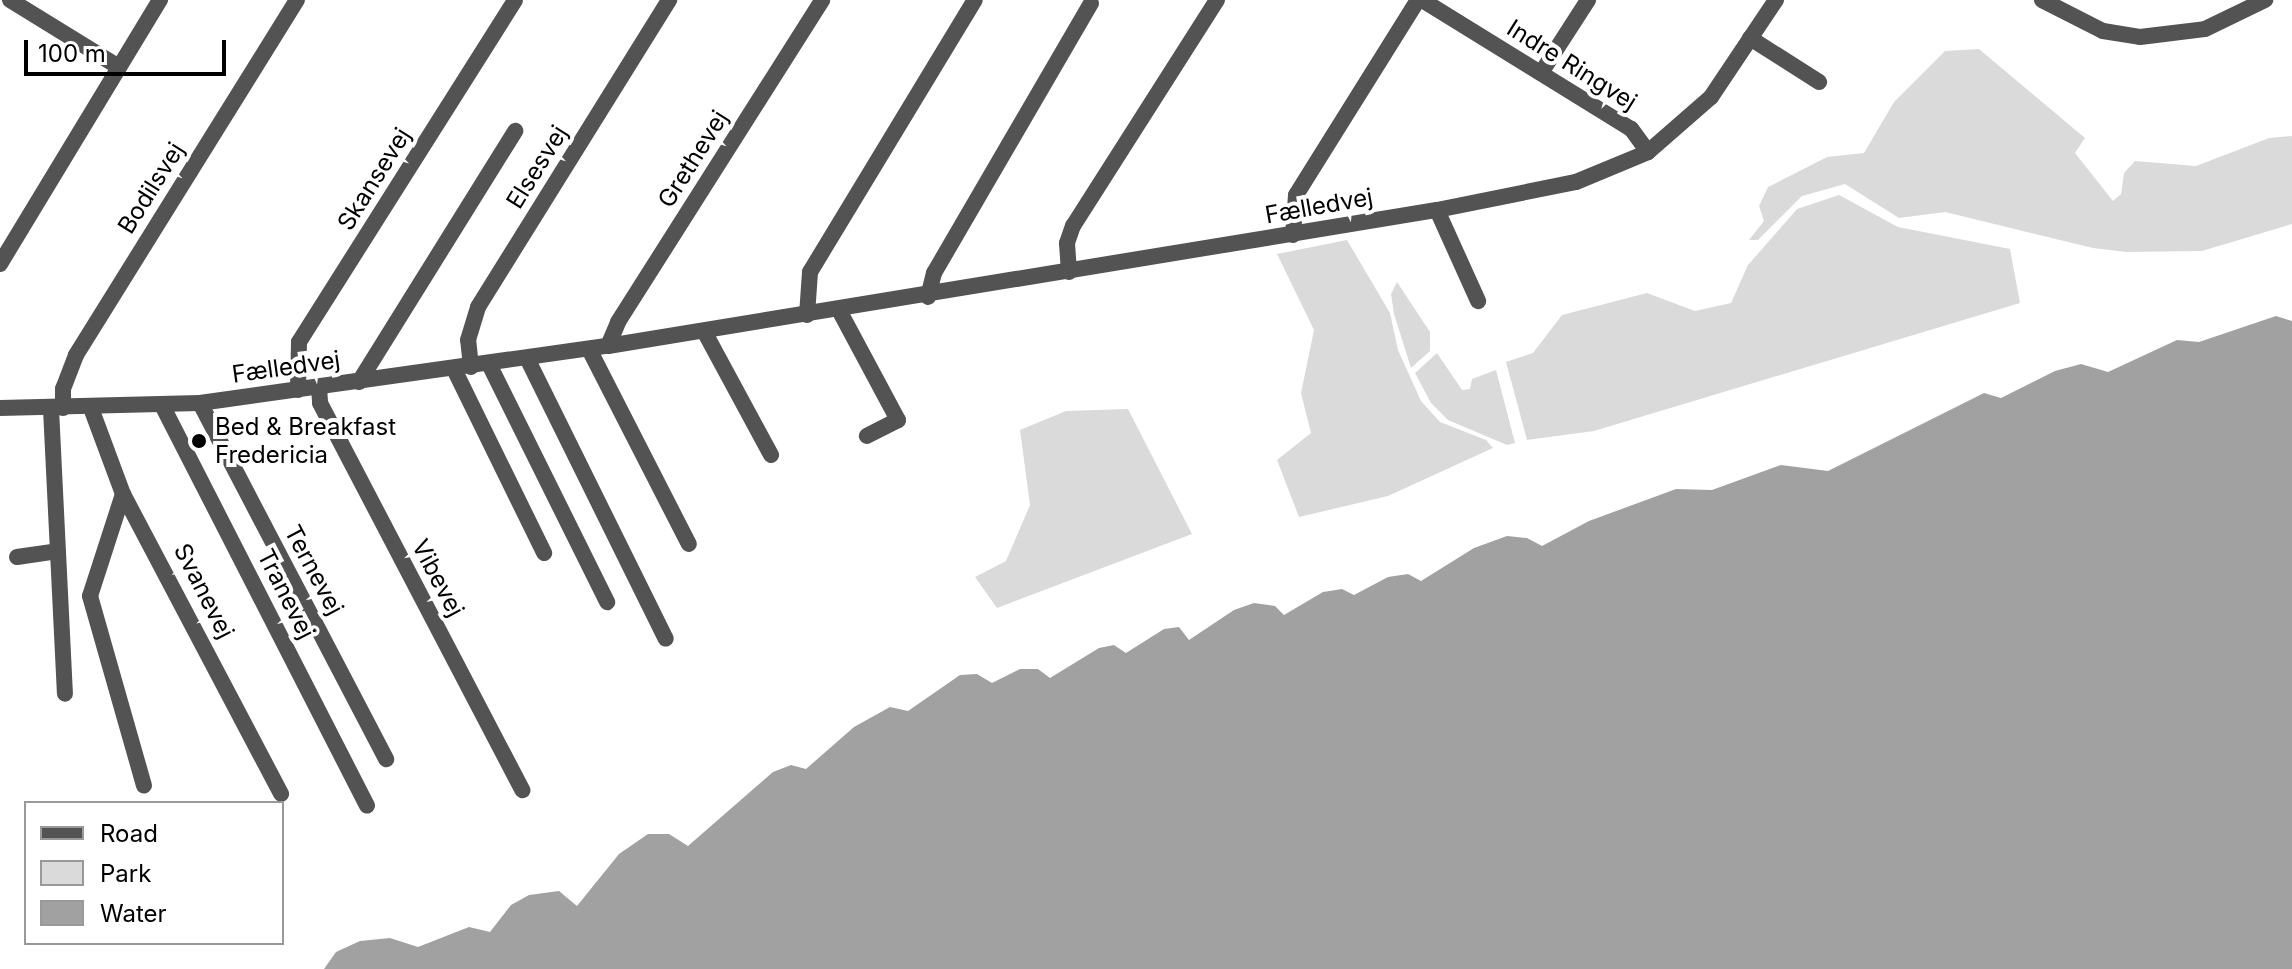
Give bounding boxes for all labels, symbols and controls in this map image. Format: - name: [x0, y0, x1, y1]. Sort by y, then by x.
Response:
- street label: Indre Ringvej: [1502, 14, 1642, 116]
- scale bar: [28, 24, 230, 74]
- text: 100 m: [38, 39, 106, 68]
- street label: Grethevej: [652, 105, 734, 213]
- street label: Elsesvej: [500, 120, 574, 214]
- street label: Skansevej: [331, 123, 417, 235]
- street label: Bodilsvej: [112, 137, 190, 239]
- street label: Fælledvej: [1263, 182, 1375, 230]
- street label: Fælledvej: [230, 345, 342, 389]
- place label: Bed & Breakfast Fredericia: [215, 413, 396, 469]
- marker: Bed & Breakfast Fredericia: [190, 432, 208, 450]
- street label: Ternevej: [278, 520, 350, 620]
- street label: Vibevej: [406, 534, 470, 622]
- street label: Svanevej: [168, 539, 240, 643]
- street label: Tranevej: [251, 544, 321, 644]
- legend: [24, 801, 284, 945]
- text: Road: [100, 819, 158, 848]
- text: Park: [100, 859, 151, 888]
- text: Water: [100, 899, 167, 928]

